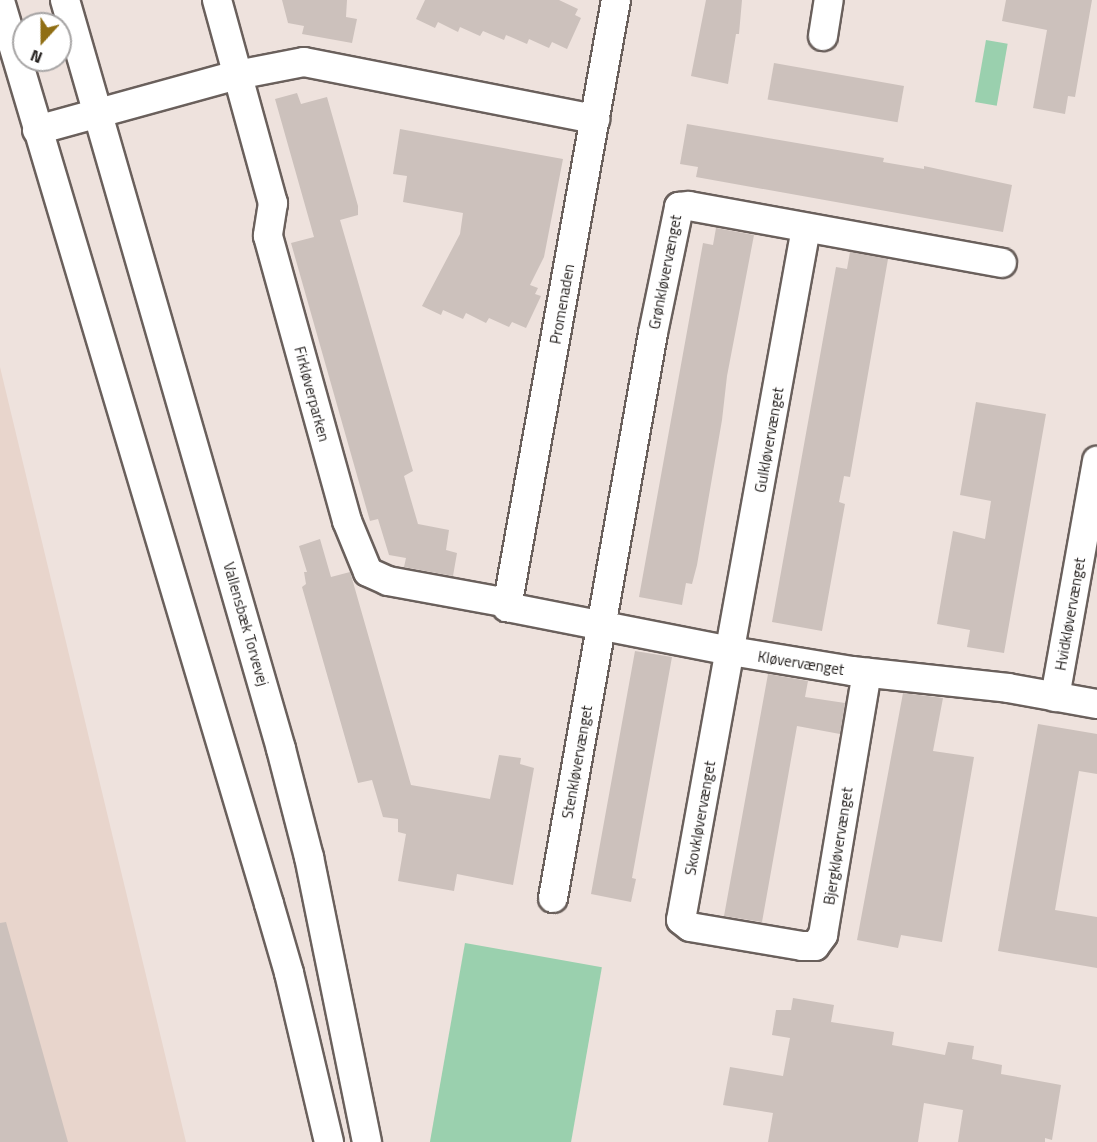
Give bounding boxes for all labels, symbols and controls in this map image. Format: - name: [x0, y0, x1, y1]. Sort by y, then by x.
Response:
- north arrow: [12, 12, 72, 72]
- text: N: [27, 44, 46, 70]
- street label: Grønkløvervænget: [645, 213, 685, 331]
- street label: Promenaden: [546, 263, 578, 345]
- street label: Firkløverparken: [291, 344, 333, 444]
- street label: Gulkløvervænget: [751, 386, 787, 494]
- street label: Hvidkløvervænget: [1051, 556, 1089, 672]
- street label: Vallensbæk Torvevej: [220, 560, 272, 688]
- street label: Kløvervænget: [756, 647, 846, 679]
- street label: Stenkløvervænget: [558, 704, 596, 820]
- street label: Skovkløvervænget: [681, 759, 719, 877]
- street label: Bjergkløvervænget: [820, 786, 856, 906]

